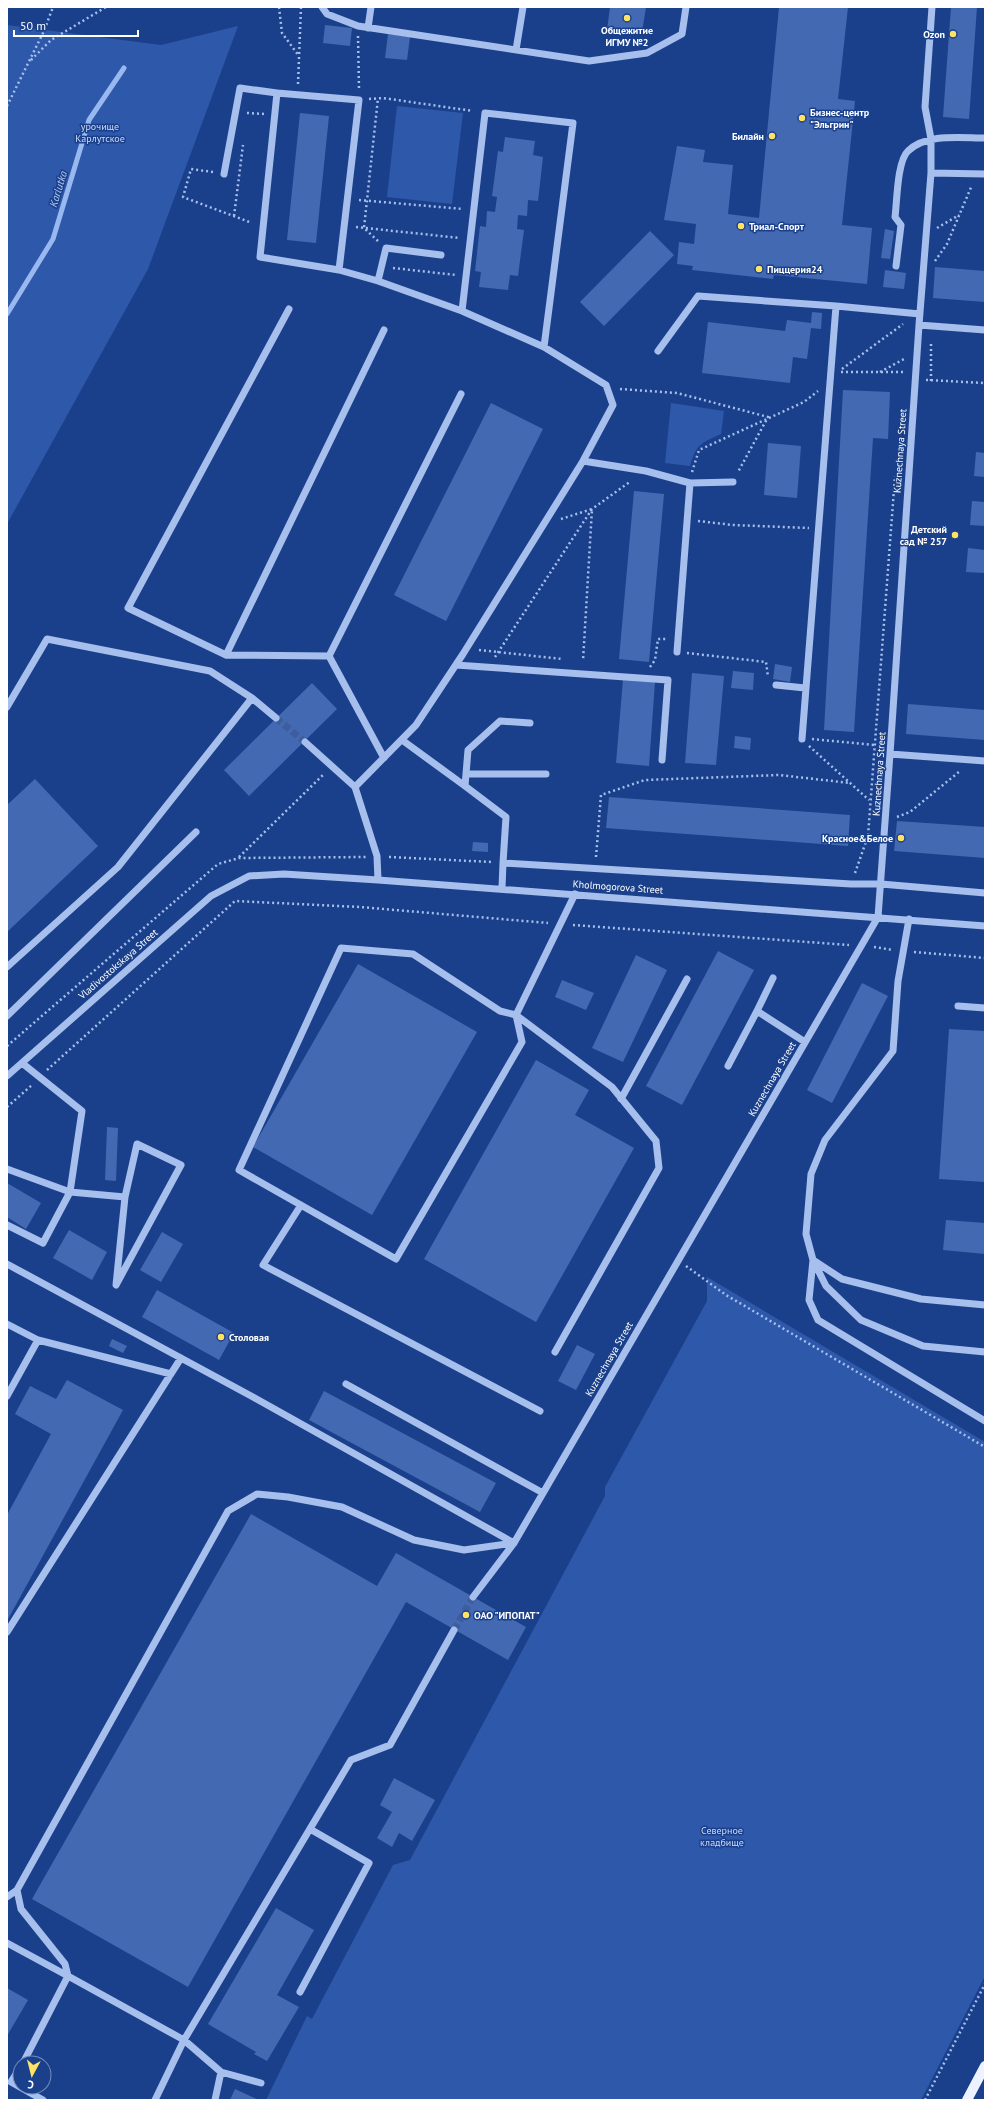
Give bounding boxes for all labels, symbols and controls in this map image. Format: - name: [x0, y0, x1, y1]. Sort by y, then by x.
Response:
- scale bar: [14, 12, 138, 38]
- marker: Общежитие ИГМУ №2: [622, 13, 632, 23]
- text: 50 m: [20, 18, 46, 33]
- place label: Общежитие ИГМУ №2: [601, 24, 653, 49]
- place label: Ozon: [923, 28, 945, 41]
- marker: Ozon: [948, 29, 958, 39]
- place label: Бизнес-центр "Эльгрин": [810, 106, 870, 131]
- marker: Бизнес-центр "Эльгрин": [797, 113, 807, 123]
- park label: урочище Карлутское: [75, 120, 125, 145]
- place label: Билайн: [732, 130, 764, 143]
- marker: Билайн: [767, 131, 777, 141]
- water label: Karlutka: [46, 169, 70, 209]
- place label: Триал-Спорт: [749, 220, 805, 233]
- marker: Триал-Спорт: [736, 221, 746, 231]
- place label: Пиццерия24: [767, 263, 823, 276]
- marker: Пиццерия24: [754, 264, 764, 274]
- street label: Kuznechnaya Street: [891, 408, 909, 494]
- place label: Детский сад № 257: [900, 523, 947, 548]
- marker: Детский сад № 257: [950, 530, 960, 540]
- street label: Kuznechnaya Street: [870, 731, 888, 817]
- place label: Красное&Белое: [822, 832, 893, 845]
- marker: Красное&Белое: [896, 833, 906, 843]
- street label: Kholmogorova Street: [572, 877, 664, 897]
- street label: Vladivostokskaya Street: [75, 926, 161, 1003]
- street label: Kuznechnaya Street: [745, 1039, 799, 1119]
- street label: Kuznechnaya Street: [582, 1319, 636, 1399]
- place label: Столовая: [229, 1331, 269, 1344]
- marker: Столовая: [216, 1332, 226, 1342]
- place label: ОАО "ИПОПАТ": [474, 1609, 540, 1622]
- marker: ОАО "ИПОПАТ": [461, 1610, 471, 1620]
- park label: Северное кладбище: [700, 1824, 744, 1849]
- north arrow: [12, 2055, 52, 2095]
- text: С: [27, 2078, 35, 2092]

